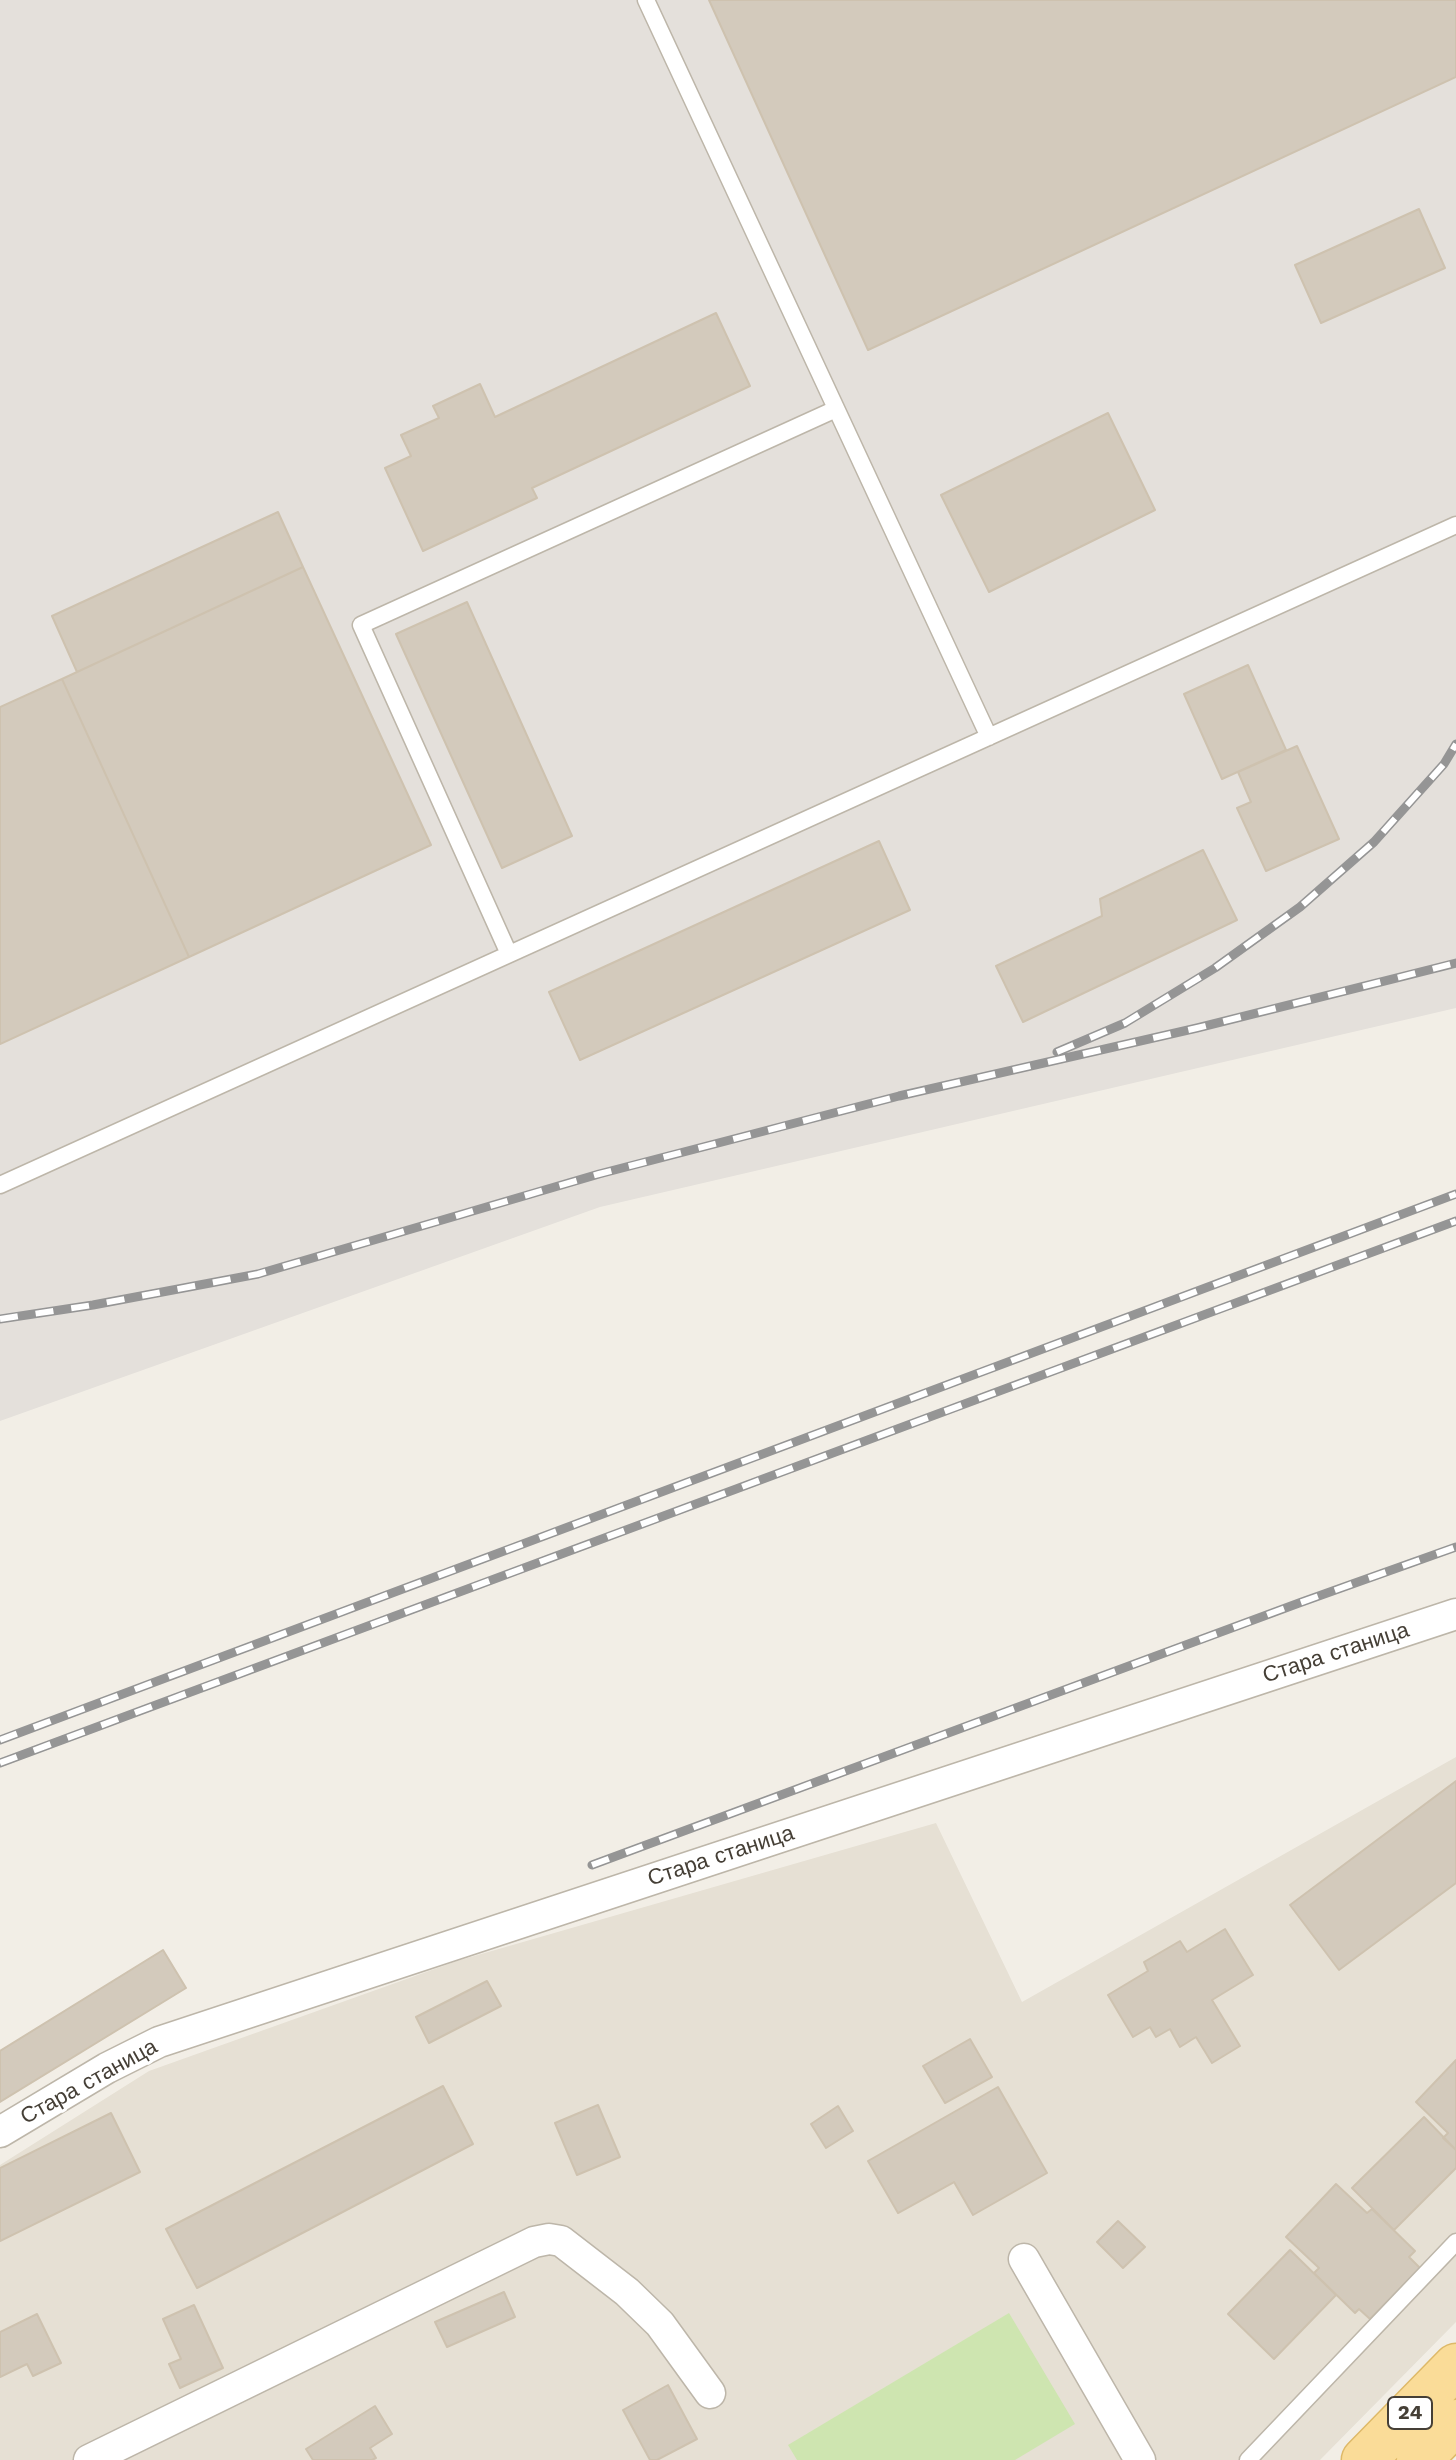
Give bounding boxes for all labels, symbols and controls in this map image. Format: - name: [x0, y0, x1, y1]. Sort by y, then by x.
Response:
- street label: Стара станица: [1260, 1617, 1412, 1689]
- street label: Стара станица: [645, 1820, 797, 1892]
- street label: Стара станица: [16, 2034, 162, 2130]
- road number: 24: [1388, 2397, 1432, 2429]

